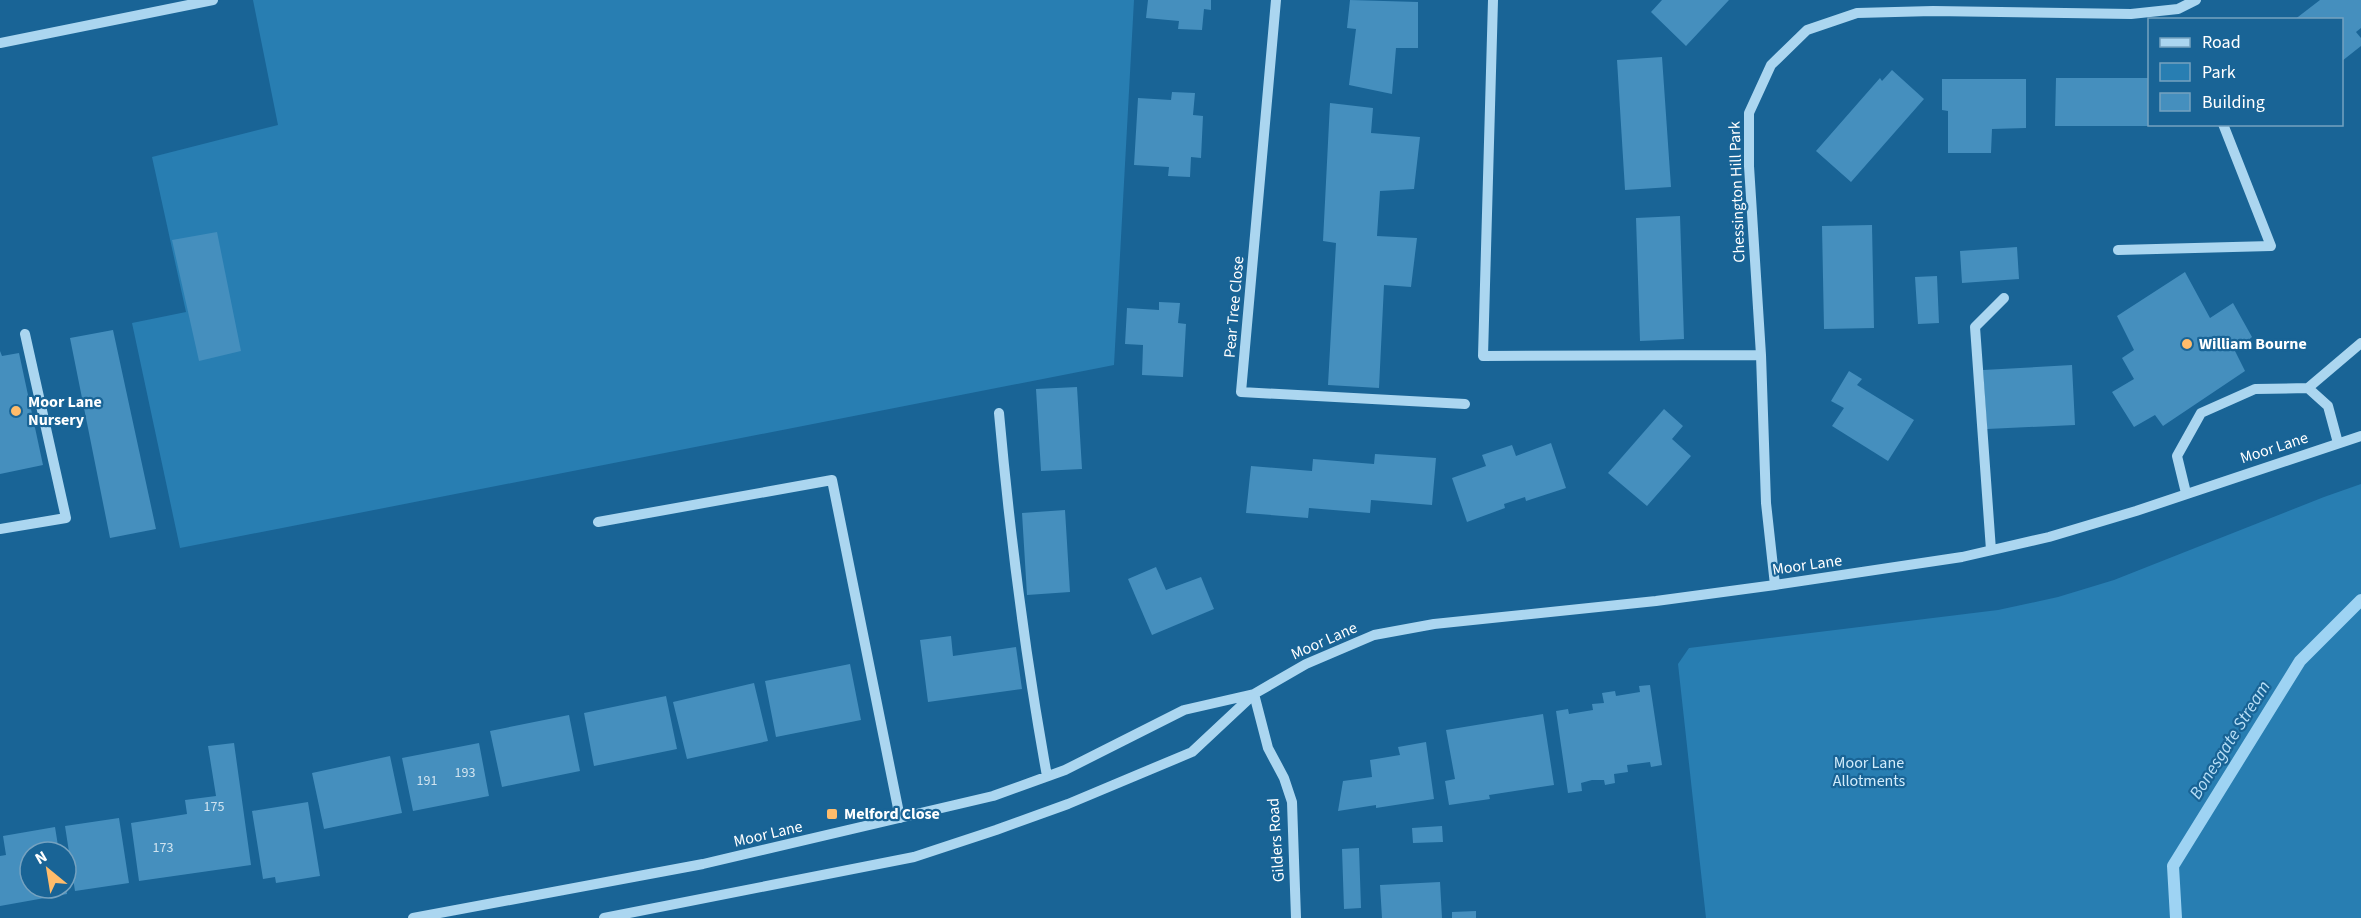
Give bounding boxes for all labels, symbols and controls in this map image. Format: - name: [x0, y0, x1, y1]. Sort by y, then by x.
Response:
- legend: [2148, 18, 2343, 126]
- text: Road: [2202, 30, 2241, 55]
- text: Park: [2202, 60, 2236, 85]
- text: Building: [2202, 90, 2265, 115]
- street label: Chessington Hill Park: [1724, 121, 1750, 263]
- street label: Pear Tree Close: [1219, 255, 1249, 359]
- place label: William Bourne: [2199, 333, 2307, 355]
- marker: William Bourne: [2180, 337, 2194, 351]
- place label: Moor Lane Nursery: [28, 391, 102, 431]
- marker: Moor Lane Nursery: [9, 404, 23, 418]
- street label: Moor Lane: [2237, 427, 2311, 469]
- street label: Moor Lane: [1771, 549, 1843, 581]
- street label: Moor Lane: [1287, 617, 1361, 665]
- water label: Bonesgate Stream: [2184, 676, 2276, 804]
- park label: Moor Lane Allotments: [1833, 752, 1906, 792]
- house number: 193: [455, 763, 475, 783]
- house number: 191: [417, 771, 437, 791]
- house number: 175: [204, 797, 224, 817]
- street label: Gilders Road: [1262, 797, 1290, 883]
- place label: Melford Close: [844, 803, 940, 825]
- marker: Melford Close: [825, 807, 839, 821]
- street label: Moor Lane: [731, 815, 805, 853]
- house number: 173: [153, 838, 173, 858]
- north arrow: [18, 840, 78, 900]
- text: N: [31, 846, 51, 870]

